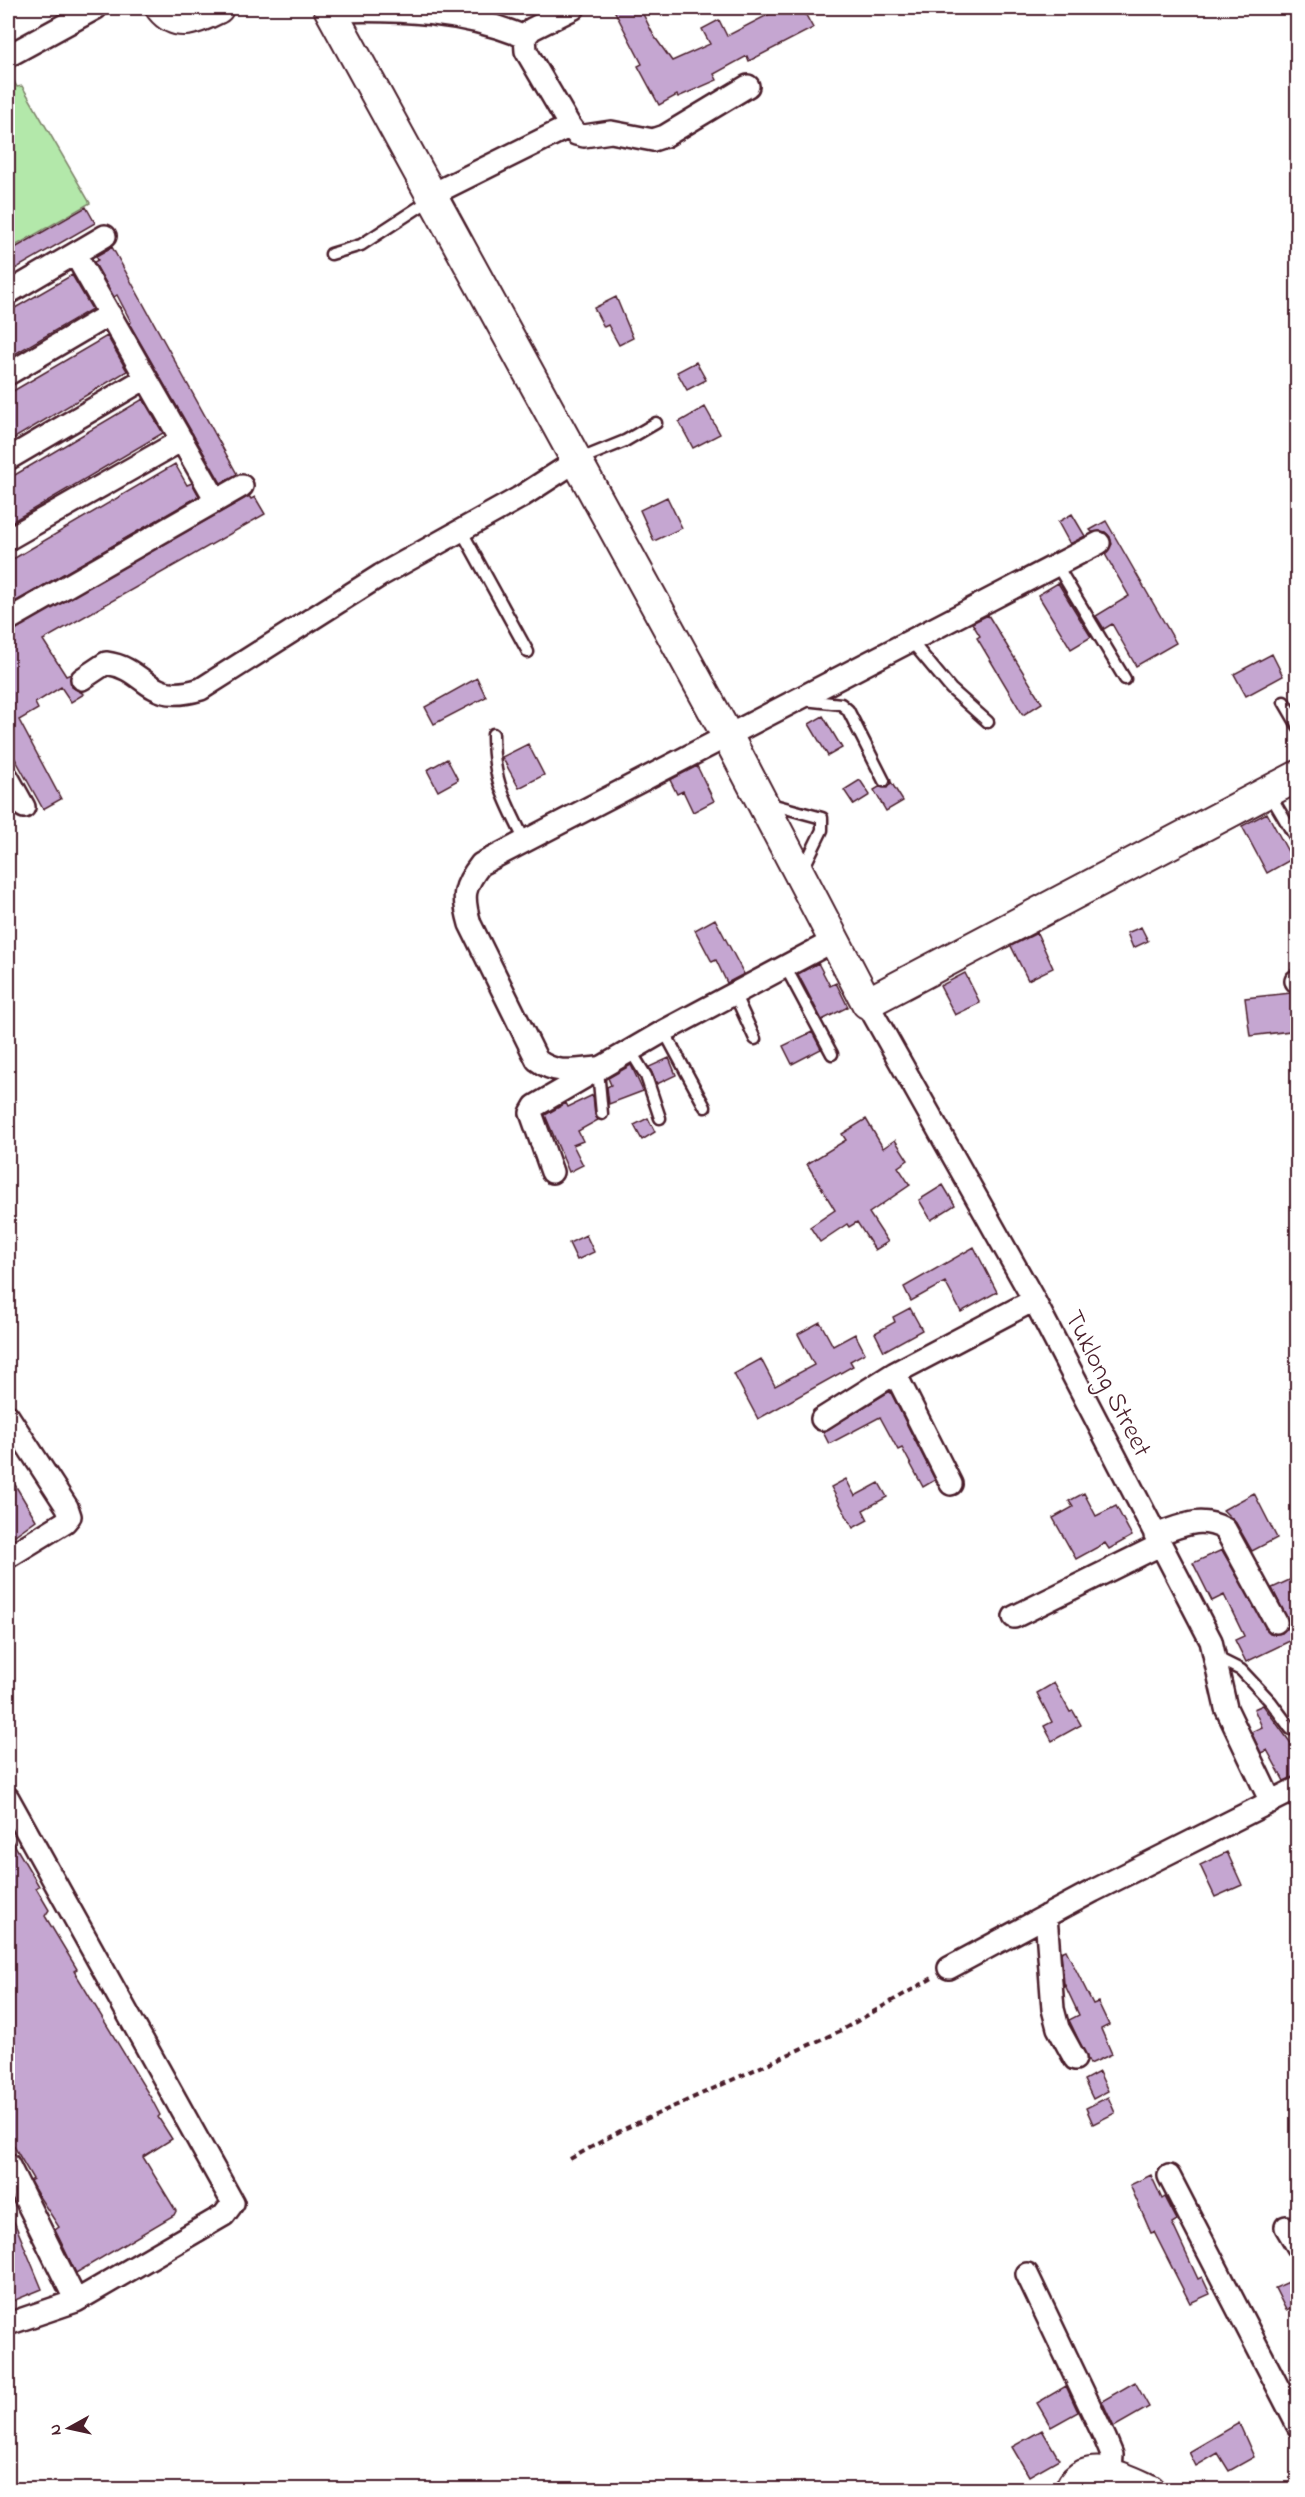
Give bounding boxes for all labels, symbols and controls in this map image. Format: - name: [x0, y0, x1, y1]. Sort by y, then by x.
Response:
- street label: Tuklong Street: [1053, 1304, 1160, 1464]
- north arrow: [39, 2398, 99, 2458]
- text: N: [43, 2423, 69, 2437]

